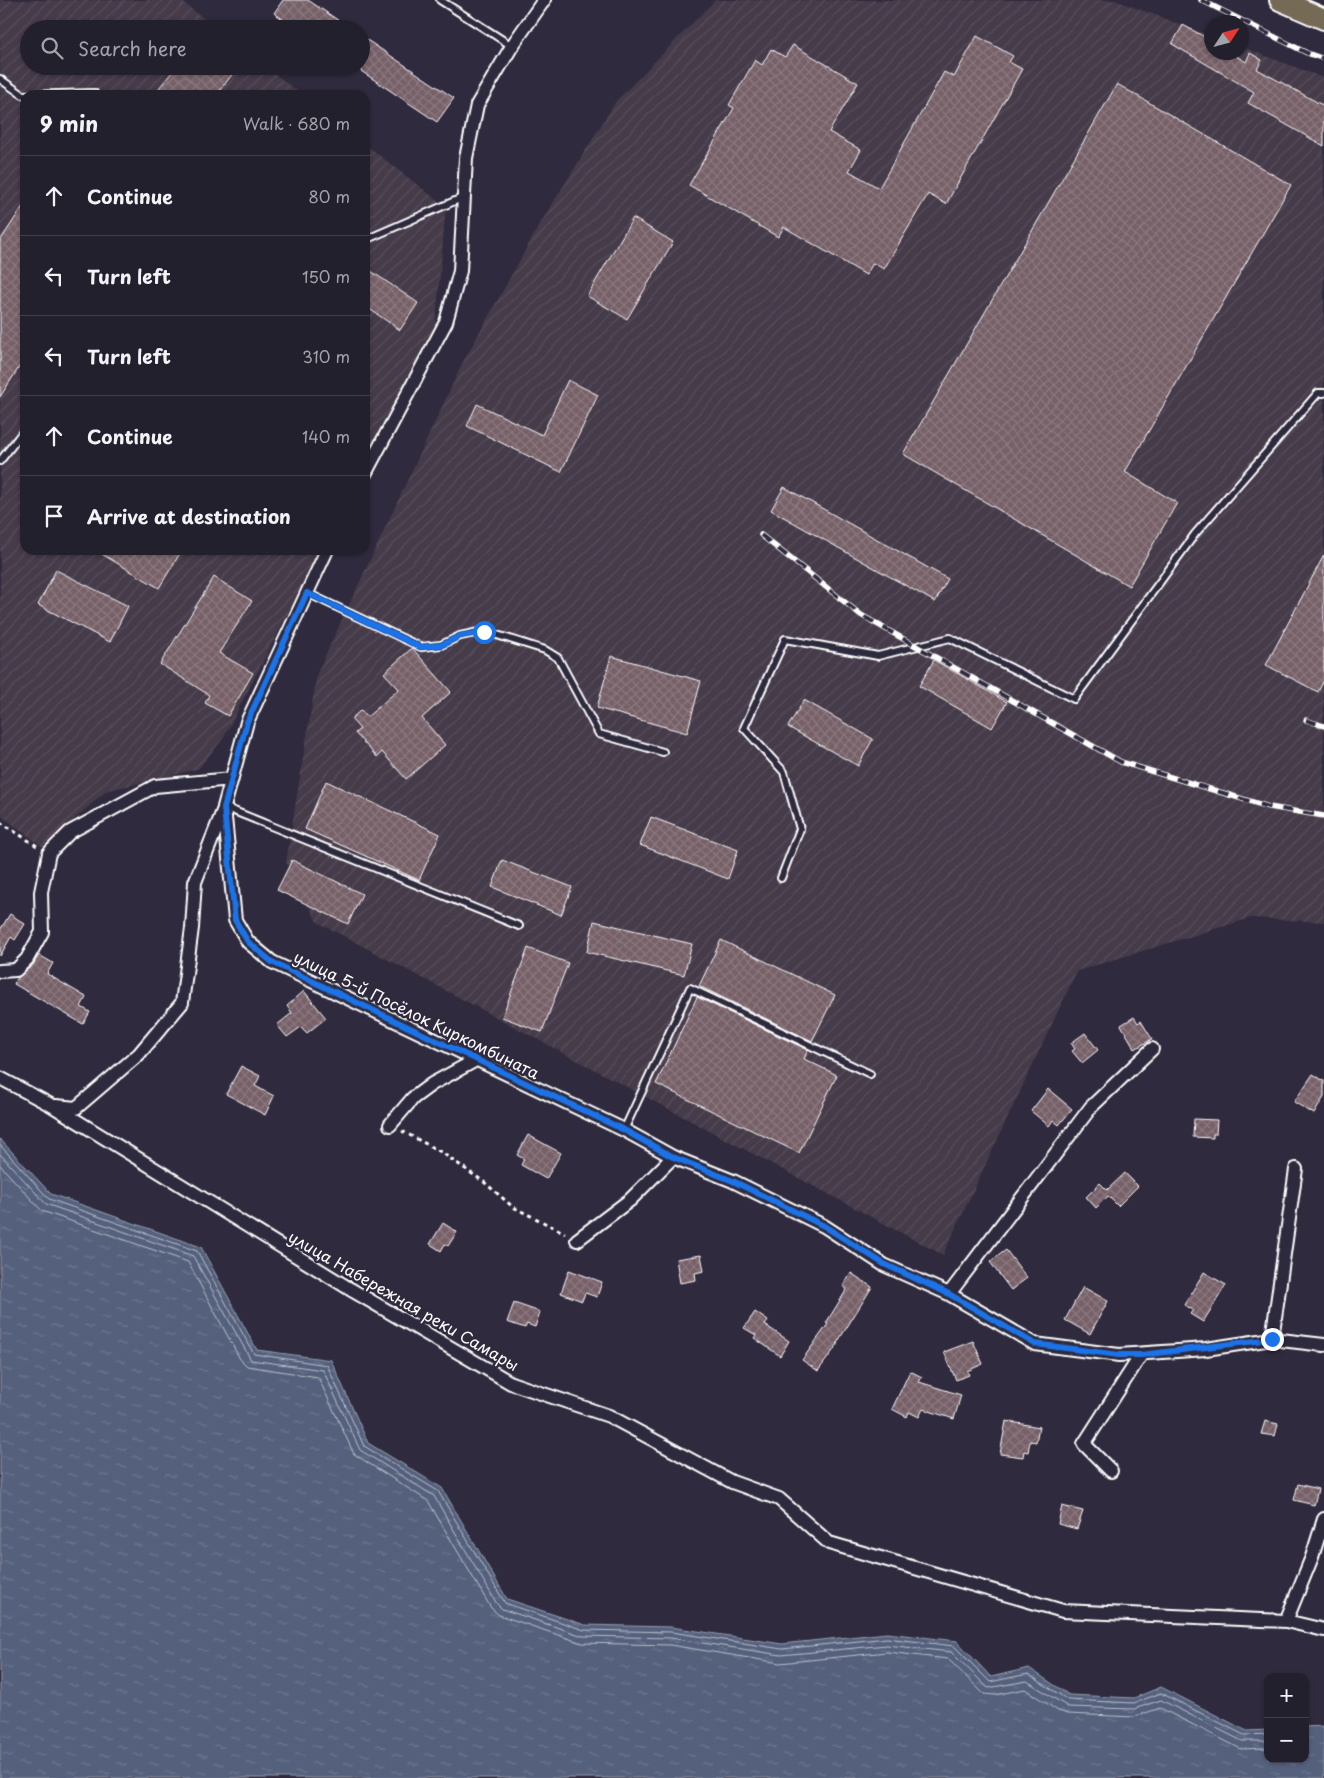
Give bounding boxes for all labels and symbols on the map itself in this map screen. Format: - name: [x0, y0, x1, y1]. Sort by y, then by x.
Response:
- north arrow: [1204, 15, 1249, 60]
- route start: [473, 621, 496, 644]
- street label: улица 5-й Посёлок Киркомбината: [290, 944, 544, 1084]
- street label: улица Набережная реки Самары: [284, 1224, 524, 1376]
- route end: [1261, 1328, 1284, 1351]

